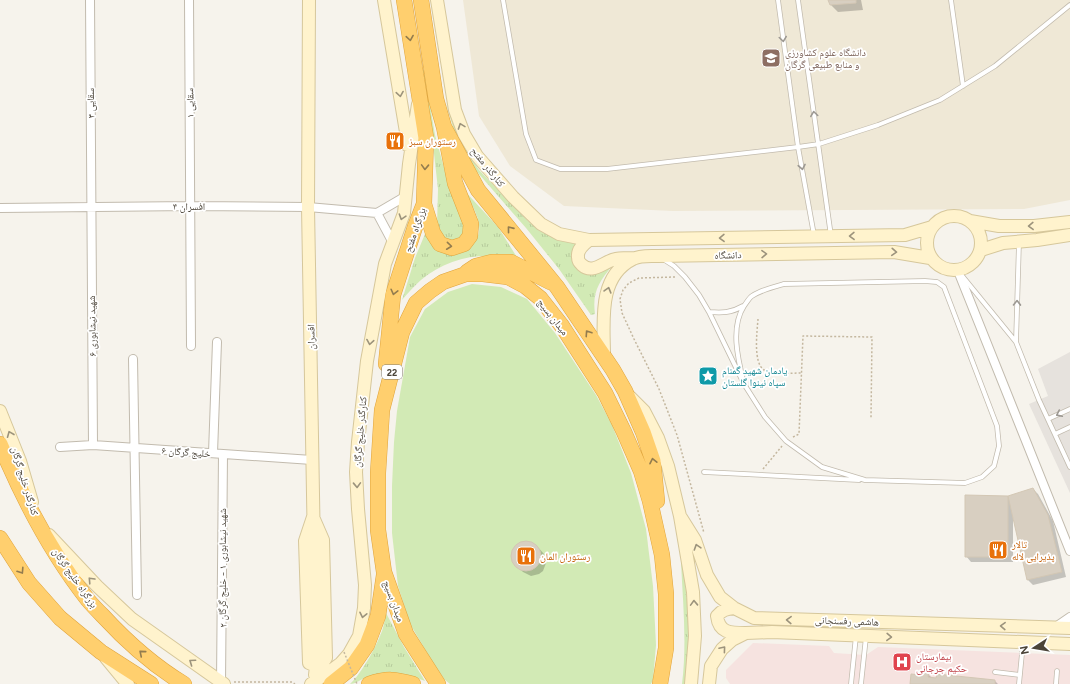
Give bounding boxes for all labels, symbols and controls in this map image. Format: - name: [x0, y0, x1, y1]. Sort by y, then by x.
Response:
- one-way arrow: [405, 35, 414, 42]
- one-way arrow: [779, 36, 788, 42]
- place label: دانشگاه علوم کشاورزی و منابع طبیعی گرگان: [785, 46, 866, 71]
- school or university icon: دانشگاه علوم کشاورزی و منابع طبیعی گرگان: [760, 47, 782, 69]
- street label: سقایی ۳: [84, 87, 97, 118]
- street label: سقایی ۱: [183, 87, 197, 118]
- one-way arrow: [395, 91, 404, 97]
- one-way arrow: [810, 111, 819, 117]
- one-way arrow: [457, 123, 465, 130]
- restaurant icon: رستوران سبز: [384, 130, 406, 152]
- place label: رستوران سبز: [408, 135, 456, 148]
- street label: کنارگذر مفتح: [468, 145, 508, 189]
- one-way arrow: [421, 164, 429, 170]
- one-way arrow: [797, 164, 805, 170]
- street label: افسران ۴: [173, 200, 205, 213]
- street label: بزرگراه مفتح: [401, 206, 429, 254]
- one-way arrow: [399, 213, 407, 220]
- one-way arrow: [1028, 222, 1034, 230]
- one-way arrow: [508, 226, 515, 233]
- one-way arrow: [849, 232, 855, 240]
- one-way arrow: [719, 234, 725, 242]
- one-way arrow: [446, 241, 452, 250]
- street label: دانشگاه: [714, 248, 742, 262]
- one-way arrow: [891, 248, 897, 257]
- one-way arrow: [761, 250, 767, 258]
- one-way arrow: [603, 286, 612, 293]
- one-way arrow: [391, 289, 399, 296]
- street label: شهید نیشابوری ۶: [85, 295, 99, 357]
- street label: میدان بسیج: [535, 296, 572, 338]
- one-way arrow: [1013, 300, 1021, 306]
- street label: افسران: [304, 324, 318, 350]
- one-way arrow: [585, 330, 593, 337]
- one-way arrow: [366, 339, 375, 345]
- place label: یادمان شهید گمنام سپاه نینوا گلستان: [722, 364, 787, 389]
- road number: 22: [382, 365, 402, 379]
- place icon: یادمان شهید گمنام سپاه نینوا گلستان: [697, 365, 719, 387]
- street label: کنارگذر خلیج گرگان: [350, 396, 370, 468]
- one-way arrow: [1056, 409, 1063, 417]
- one-way arrow: [6, 431, 14, 438]
- street label: خلیج گرگان ۶: [161, 444, 212, 460]
- street label: کنارگذر خلیج گرگان: [8, 445, 42, 517]
- one-way arrow: [649, 458, 657, 464]
- one-way arrow: [352, 482, 361, 488]
- street label: شهید نیشابوری ۱ - خلیج گرگان ۲: [216, 508, 229, 628]
- place label: تالار پذیرایی لاله: [1011, 538, 1055, 563]
- restaurant icon: تالار پذیرایی لاله: [987, 539, 1009, 561]
- one-way arrow: [694, 544, 702, 551]
- restaurant icon: رستوران المان: [515, 545, 537, 567]
- street label: بزرگراه خلیج گرگان: [50, 546, 101, 611]
- place label: رستوران المان: [540, 550, 590, 563]
- one-way arrow: [16, 567, 24, 574]
- one-way arrow: [89, 577, 96, 585]
- street label: میدان بسیج: [380, 578, 408, 624]
- one-way arrow: [689, 600, 698, 606]
- one-way arrow: [359, 612, 368, 618]
- street label: هاشمی رفسنجانی: [815, 613, 879, 629]
- one-way arrow: [786, 615, 792, 624]
- one-way arrow: [1000, 622, 1006, 630]
- north arrow: [1014, 628, 1054, 668]
- one-way arrow: [886, 633, 892, 641]
- text: N: [1017, 644, 1032, 655]
- one-way arrow: [719, 646, 726, 654]
- one-way arrow: [139, 650, 146, 657]
- place label: بیمارستان حکیم جرجانی: [916, 650, 968, 676]
- hospital icon: بیمارستان حکیم جرجانی: [891, 651, 913, 673]
- one-way arrow: [189, 659, 196, 667]

